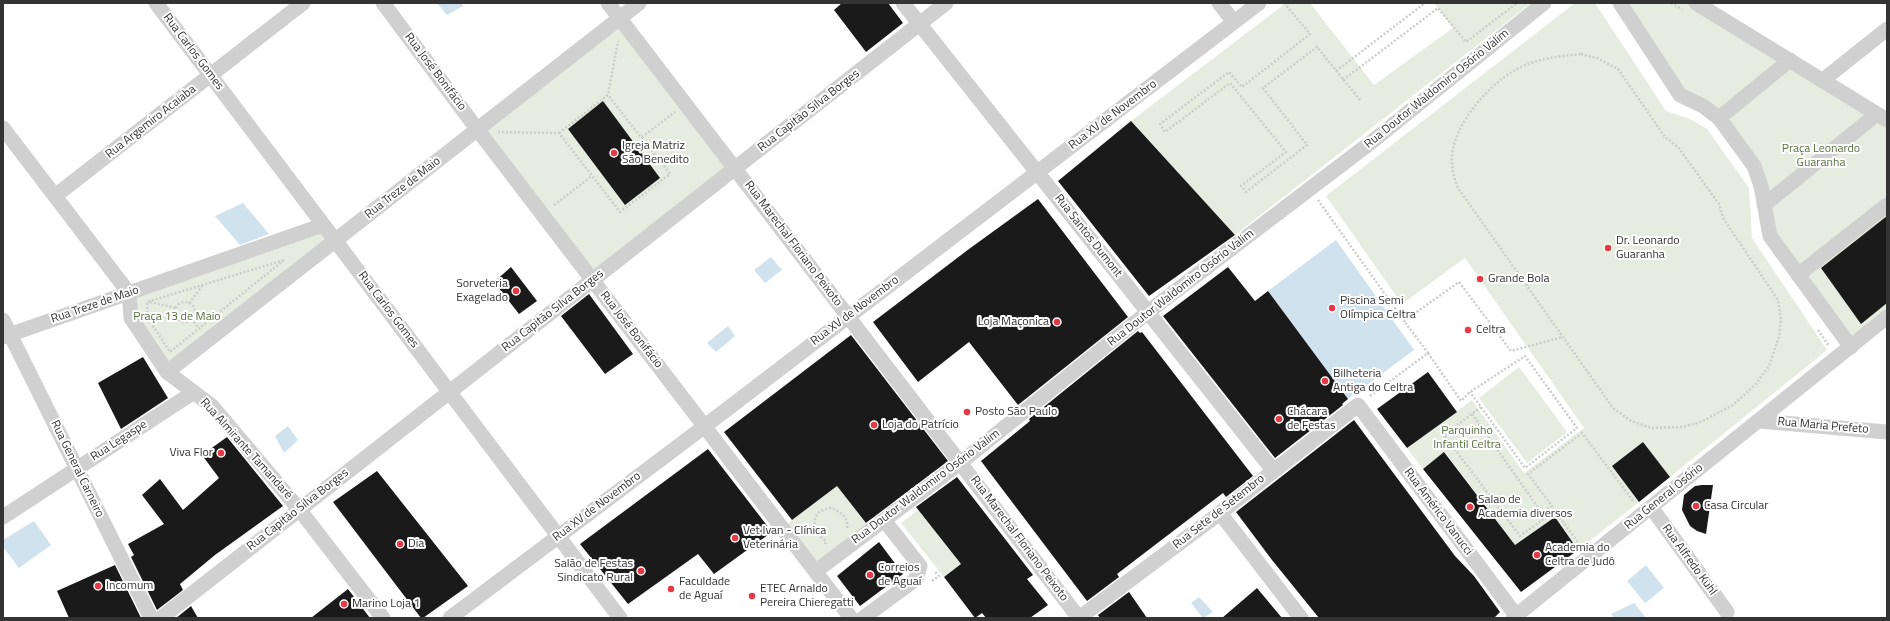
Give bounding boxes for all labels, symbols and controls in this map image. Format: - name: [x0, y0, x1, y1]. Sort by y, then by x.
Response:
- street label: Rua Carlos Gomes: [160, 11, 226, 93]
- street label: Rua Doutor Waldomiro Osório Valim: [1362, 26, 1512, 152]
- street label: Rua José Bonifácio: [401, 30, 469, 114]
- street label: Rua Capitão Silva Borges: [755, 67, 863, 155]
- street label: Rua XV de Novembro: [1066, 77, 1160, 153]
- street label: Rua Argemiro Acaiaba: [103, 82, 199, 162]
- place label: Igreja Matriz São Benedito: [622, 139, 689, 167]
- park label: Praça Leonardo Guaranha: [1782, 142, 1860, 170]
- marker: Igreja Matriz São Benedito: [609, 148, 619, 158]
- street label: Rua Treze de Maio: [362, 154, 444, 222]
- street label: Rua Marechal Floriano Peixoto: [741, 179, 845, 309]
- street label: Rua Santos Dumont: [1051, 192, 1125, 280]
- street label: Rua Doutor Waldomiro Osório Valim: [1105, 226, 1257, 350]
- place label: Dr. Leonardo Guaranha: [1616, 234, 1680, 262]
- marker: Dr. Leonardo Guaranha: [1603, 243, 1613, 253]
- street label: Rua Capitão Silva Borges: [499, 267, 607, 355]
- street label: Rua Carlos Gomes: [355, 269, 421, 351]
- place label: Grande Bola: [1488, 272, 1550, 286]
- street label: Rua XV de Novembro: [808, 273, 902, 349]
- marker: Grande Bola: [1475, 274, 1485, 284]
- place label: Sorveteria Exagelado: [456, 277, 508, 305]
- street label: Rua Treze de Maio: [49, 283, 141, 327]
- marker: Sorveteria Exagelado: [511, 286, 521, 296]
- street label: Rua José Bonifácio: [597, 289, 665, 371]
- place label: Piscina Semi Olímpica Celtra: [1340, 294, 1416, 322]
- marker: Piscina Semi Olímpica Celtra: [1327, 303, 1337, 313]
- park label: Praça 13 de Maio: [133, 310, 221, 324]
- place label: Loja Maçonica: [978, 315, 1049, 329]
- marker: Loja Maçonica: [1052, 317, 1062, 327]
- place label: Celtra: [1476, 323, 1506, 337]
- marker: Celtra: [1463, 325, 1473, 335]
- place label: Bilheteria Antiga do Celtra: [1333, 367, 1413, 395]
- marker: Bilheteria Antiga do Celtra: [1320, 376, 1330, 386]
- street label: Rua Almirante Tamandaré: [197, 396, 295, 502]
- place label: Posto São Paulo: [975, 405, 1057, 419]
- place label: Chácara de Festas: [1287, 405, 1336, 433]
- marker: Posto São Paulo: [962, 407, 972, 417]
- marker: Chácara de Festas: [1274, 414, 1284, 424]
- street label: Rua Maria Prefeto: [1777, 415, 1869, 437]
- street label: Rua Legaspe: [88, 417, 150, 465]
- street label: Rua General Carneiro: [47, 418, 107, 520]
- place label: Loja do Patrício: [882, 418, 959, 432]
- marker: Loja do Patrício: [869, 420, 879, 430]
- park label: Parquinho Infantil Celtra: [1433, 424, 1501, 452]
- street label: Rua Doutor Waldomiro Osório Valim: [849, 427, 1003, 547]
- place label: Viva Flor: [169, 446, 213, 460]
- marker: Viva Flor: [216, 448, 226, 458]
- street label: Rua General Osório: [1622, 461, 1706, 533]
- street label: Rua Capitão Silva Borges: [244, 466, 352, 554]
- street label: Rua Américo Vanucci: [1401, 466, 1475, 558]
- street label: Rua XV de Novembro: [550, 469, 644, 545]
- street label: Rua Sete de Setembro: [1170, 472, 1268, 552]
- street label: Rua Marechal Floriano Peixoto: [967, 474, 1071, 604]
- place label: Salao de Academia diversos: [1478, 493, 1572, 521]
- place label: Casa Circular: [1704, 499, 1768, 513]
- marker: Casa Circular: [1691, 501, 1701, 511]
- marker: Salao de Academia diversos: [1465, 502, 1475, 512]
- street label: Rua Alfredo Kühl: [1659, 522, 1719, 598]
- place label: Vet Ivan - Clínica Veterinária: [743, 524, 826, 552]
- marker: Vet Ivan - Clínica Veterinária: [730, 533, 740, 543]
- place label: Dia: [408, 537, 424, 551]
- marker: Dia: [395, 539, 405, 549]
- place label: Academia do Celtra de Judô: [1545, 541, 1615, 569]
- marker: Academia do Celtra de Judô: [1532, 550, 1542, 560]
- place label: Salão de Festas Sindicato Rural: [554, 557, 633, 585]
- place label: Correios de Aguaí: [878, 561, 921, 589]
- marker: Salão de Festas Sindicato Rural: [636, 566, 646, 576]
- marker: Correios de Aguaí: [865, 570, 875, 580]
- place label: Faculdade de Aguaí: [679, 575, 730, 603]
- place label: Incomum: [106, 579, 153, 593]
- marker: Incomum: [93, 581, 103, 591]
- place label: ETEC Arnaldo Pereira Chieregatti: [760, 582, 854, 610]
- marker: Faculdade de Aguaí: [666, 584, 676, 594]
- marker: ETEC Arnaldo Pereira Chieregatti: [747, 591, 757, 601]
- place label: Marino Loja 1: [352, 597, 420, 611]
- marker: Marino Loja 1: [339, 599, 349, 609]

